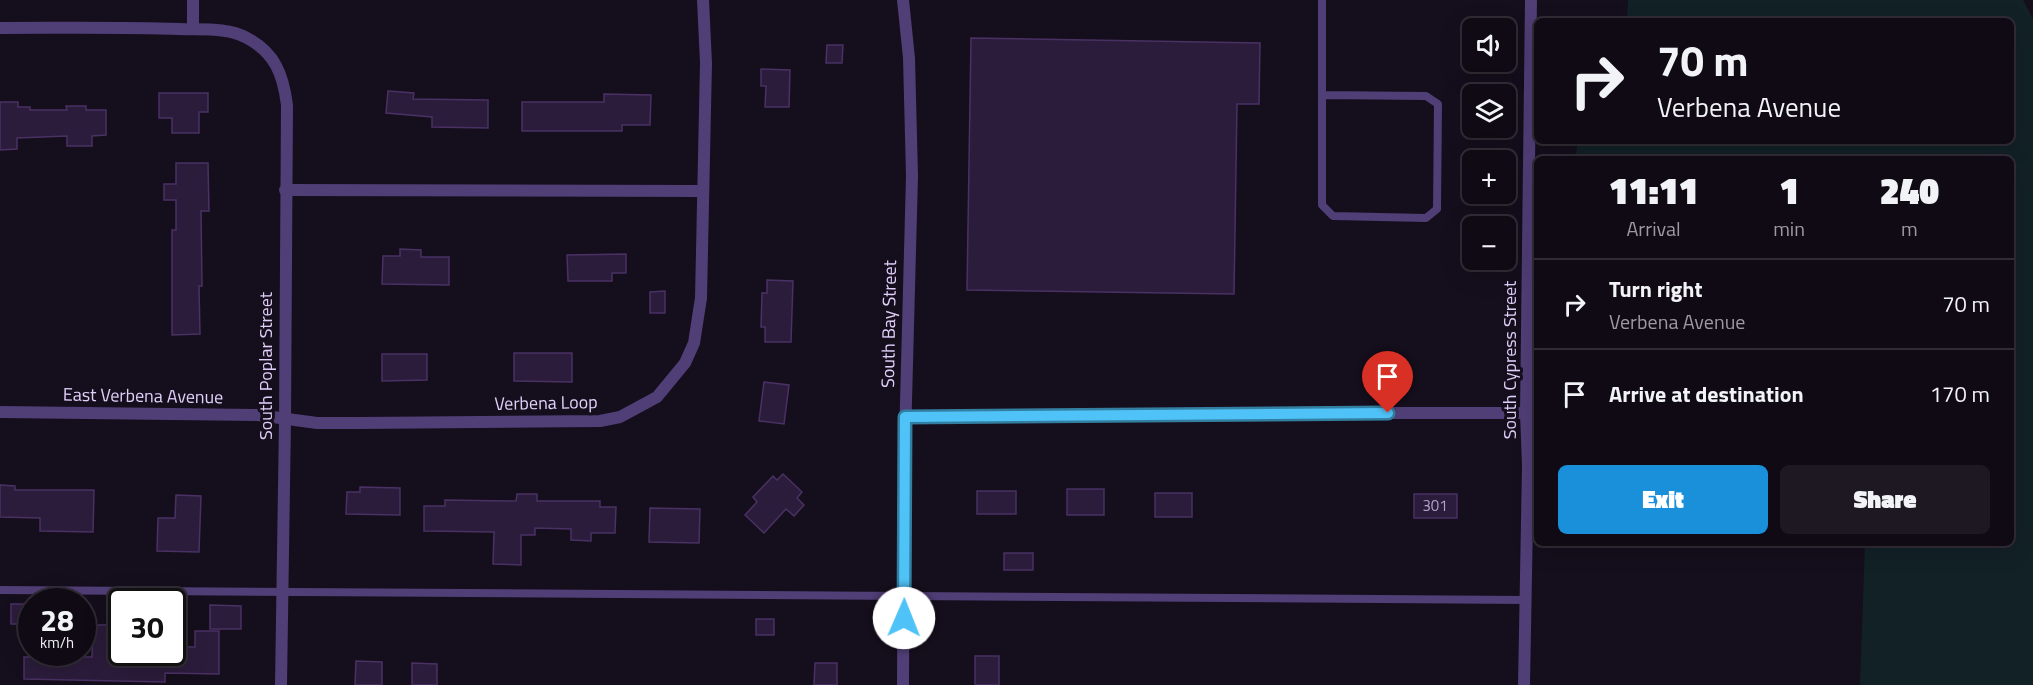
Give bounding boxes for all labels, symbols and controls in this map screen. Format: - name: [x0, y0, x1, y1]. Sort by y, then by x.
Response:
- map controls: [1462, 18, 1516, 270]
- button: sound: [1462, 18, 1516, 72]
- text: 70 m: [1657, 28, 1749, 92]
- icon: right: [1558, 42, 1636, 120]
- button: layers: [1462, 84, 1516, 138]
- text: Verbena Avenue: [1657, 86, 1841, 127]
- button: +: [1462, 150, 1516, 204]
- text: 11:11: [1609, 163, 1698, 218]
- text: 1: [1779, 163, 1799, 218]
- text: 240: [1880, 163, 1939, 218]
- text: Arrival: [1626, 213, 1681, 244]
- text: min: [1773, 213, 1805, 244]
- text: m: [1901, 213, 1918, 244]
- button: −: [1462, 216, 1516, 270]
- street label: South Bay Street: [874, 259, 903, 388]
- text: Turn right: [1609, 272, 1703, 306]
- street label: South Cypress Street: [1496, 280, 1523, 439]
- text: 70 m: [1942, 287, 1990, 321]
- icon: right: [1558, 288, 1591, 321]
- street label: South Poplar Street: [252, 291, 279, 440]
- text: Verbena Avenue: [1609, 306, 1745, 337]
- pin: [1362, 351, 1413, 413]
- icon: arrive: [1371, 360, 1404, 393]
- text: Arrive at destination: [1609, 377, 1804, 411]
- text: 170 m: [1930, 377, 1990, 411]
- icon: arrive: [1558, 378, 1591, 411]
- street label: East Verbena Avenue: [63, 381, 223, 410]
- street label: Verbena Loop: [494, 388, 598, 417]
- button: Exit: [1558, 465, 1768, 534]
- button: Share: [1780, 465, 1990, 534]
- house number: 301: [1422, 494, 1448, 517]
- position arrow: [872, 586, 936, 650]
- speed limit sign: 30: [108, 588, 186, 666]
- text: 28: [40, 597, 74, 643]
- text: km/h: [40, 631, 74, 654]

